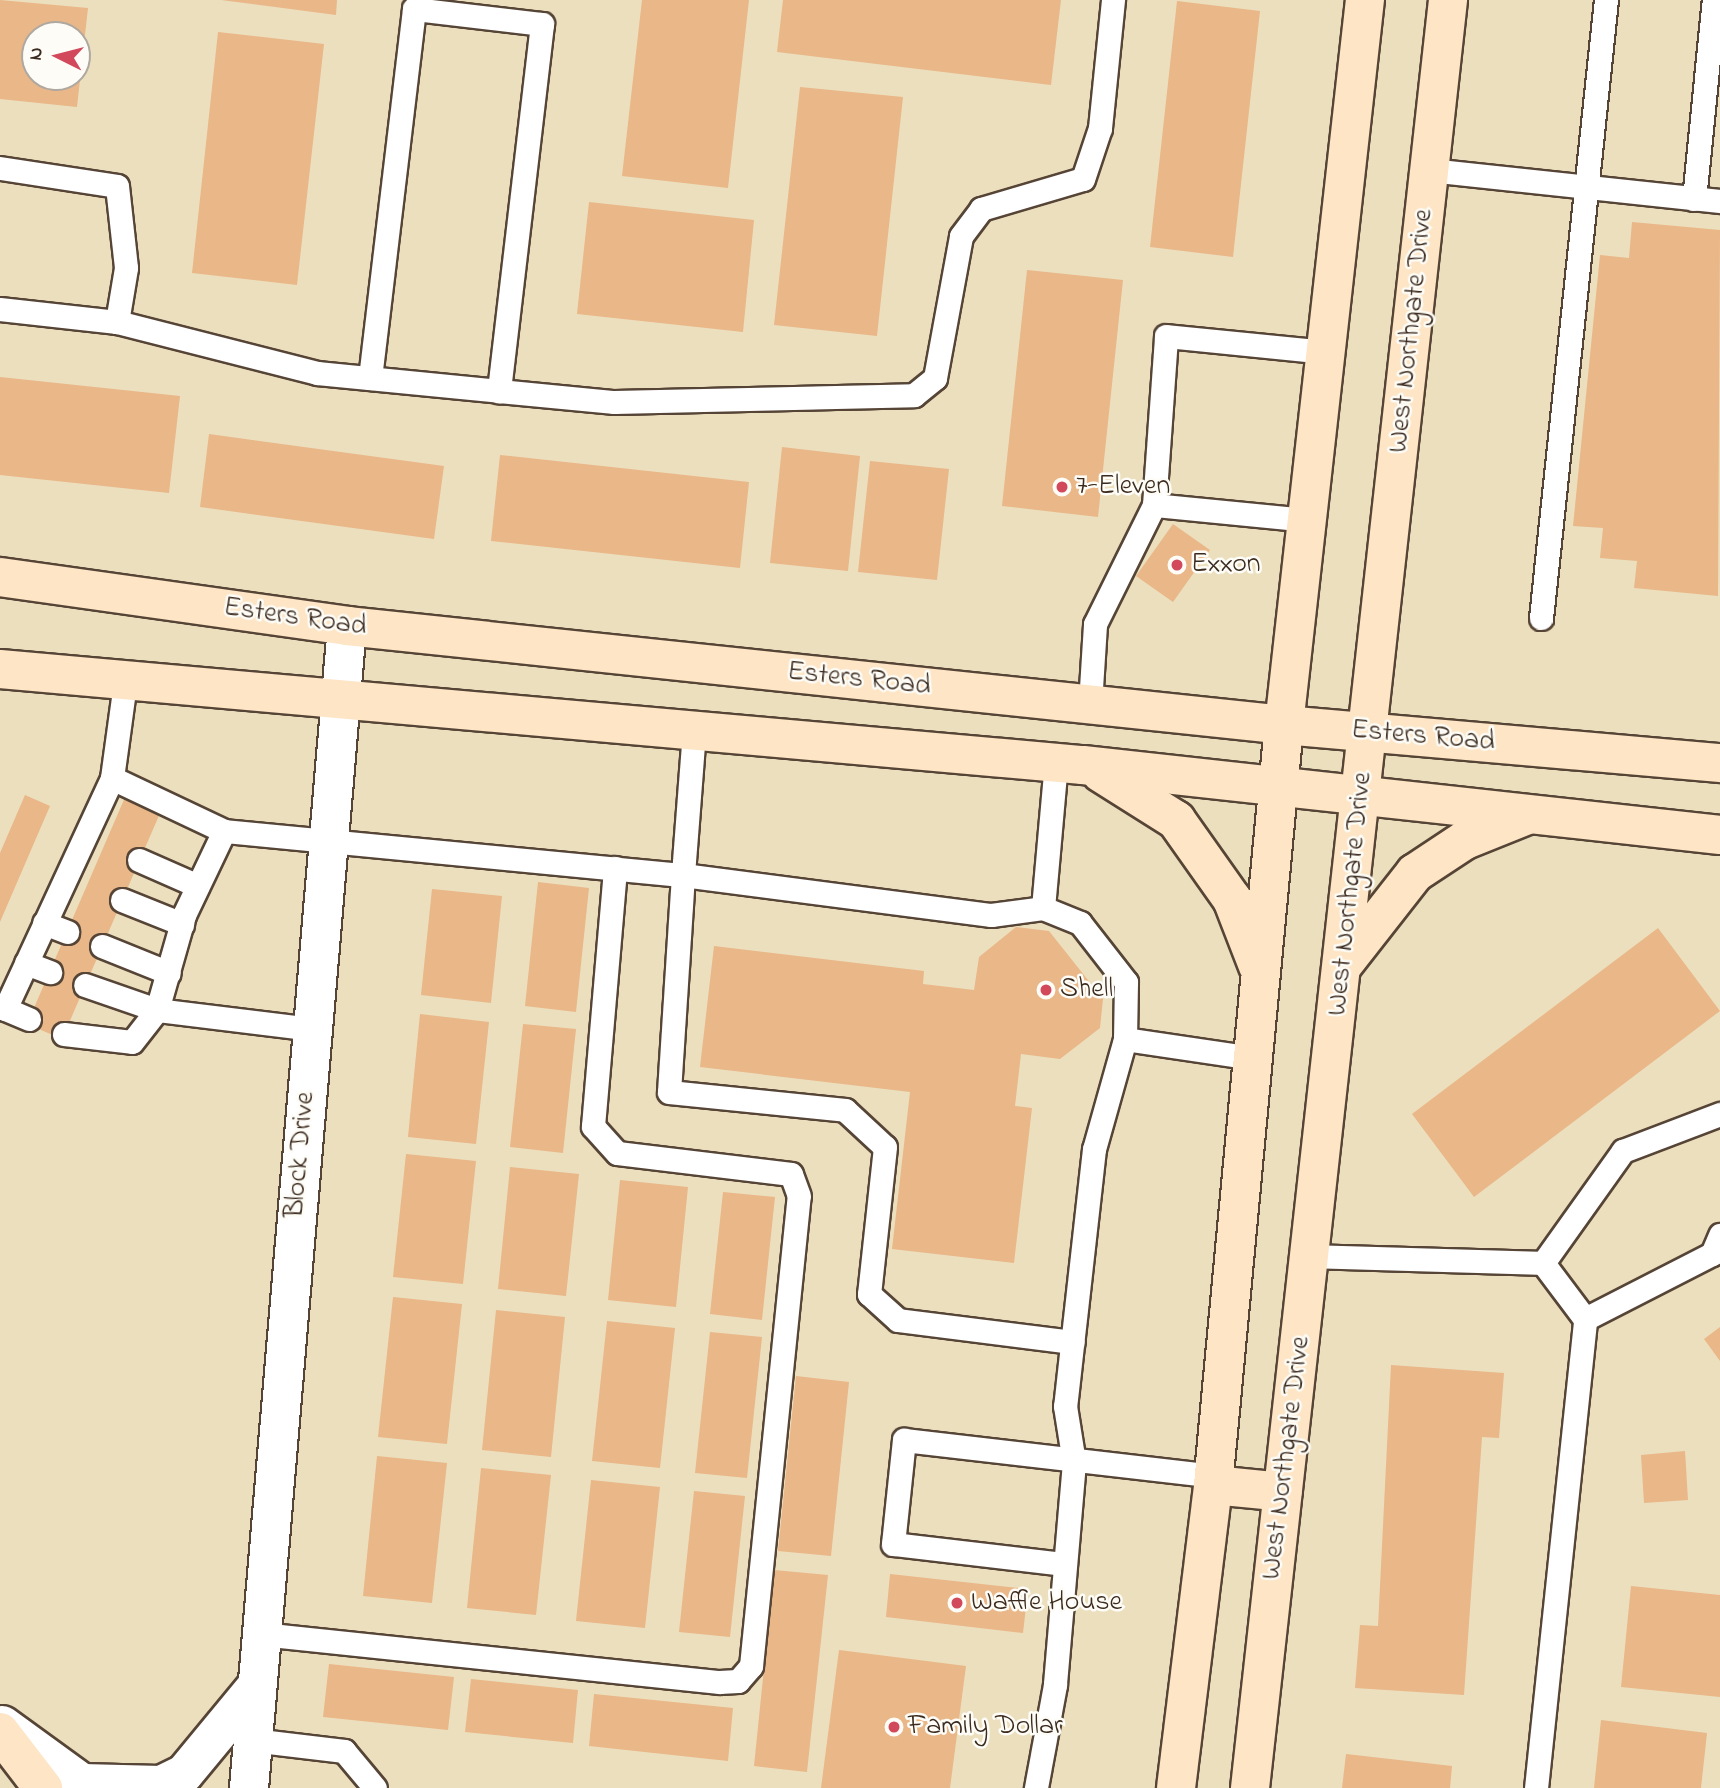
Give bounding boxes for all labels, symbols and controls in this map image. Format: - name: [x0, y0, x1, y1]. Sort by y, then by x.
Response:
- north arrow: [21, 21, 91, 91]
- text: N: [23, 46, 51, 62]
- street label: West Northgate Drive: [1382, 207, 1442, 455]
- place label: 7-Eleven: [1076, 470, 1170, 504]
- marker: 7-Eleven: [1054, 479, 1070, 495]
- place label: Exxon: [1191, 548, 1261, 582]
- marker: Exxon: [1169, 557, 1185, 573]
- street label: Esters Road: [221, 591, 369, 645]
- street label: Esters Road: [786, 656, 932, 704]
- street label: Esters Road: [1350, 714, 1496, 760]
- street label: West Northgate Drive: [1321, 770, 1381, 1018]
- place label: Shell: [1060, 973, 1113, 1007]
- marker: Shell: [1038, 982, 1054, 998]
- street label: Block Drive: [279, 1090, 323, 1220]
- street label: West Northgate Drive: [1255, 1334, 1319, 1582]
- place label: Waffle House: [971, 1586, 1122, 1620]
- marker: Waffle House: [949, 1595, 965, 1611]
- place label: Family Dollar: [908, 1710, 1063, 1744]
- marker: Family Dollar: [886, 1719, 902, 1735]

